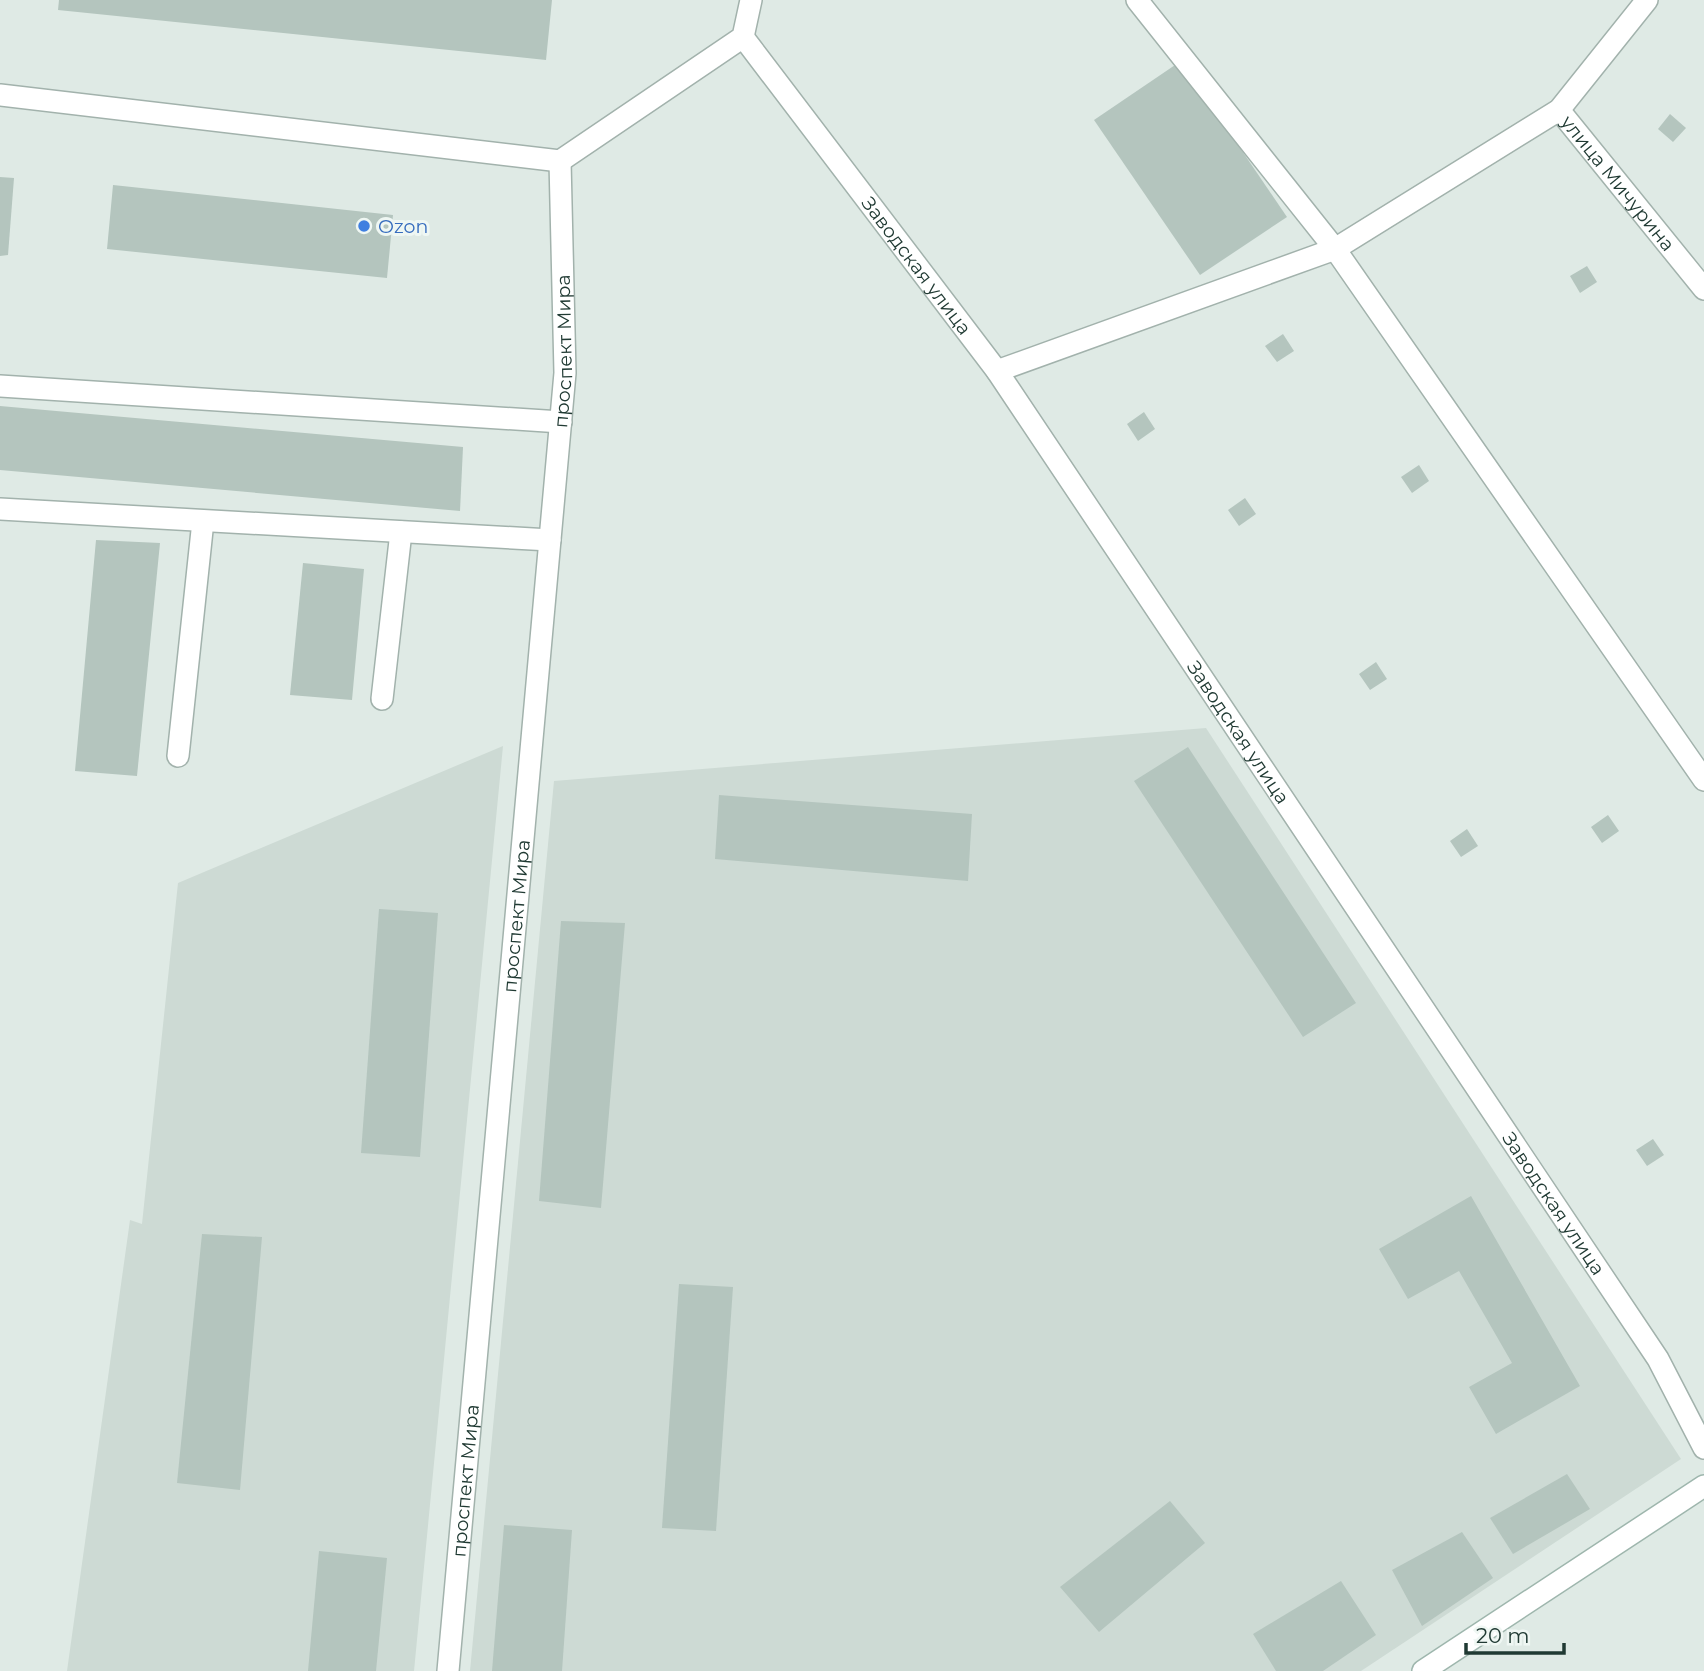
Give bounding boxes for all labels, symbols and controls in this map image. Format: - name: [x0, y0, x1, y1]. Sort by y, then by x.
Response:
- street label: улица Мичурина: [1556, 110, 1680, 255]
- street label: Заводская улица: [857, 192, 977, 339]
- place label: Ozon: [378, 215, 428, 238]
- marker: Ozon: [356, 218, 372, 234]
- street label: проспект Мира: [549, 274, 577, 429]
- street label: Заводская улица: [1182, 656, 1295, 808]
- street label: проспект Мира: [498, 839, 534, 994]
- street label: Заводская улица: [1498, 1127, 1610, 1279]
- street label: проспект Мира: [447, 1403, 483, 1558]
- scale bar: [1466, 1612, 1564, 1656]
- text: 20 m: [1476, 1623, 1530, 1648]

